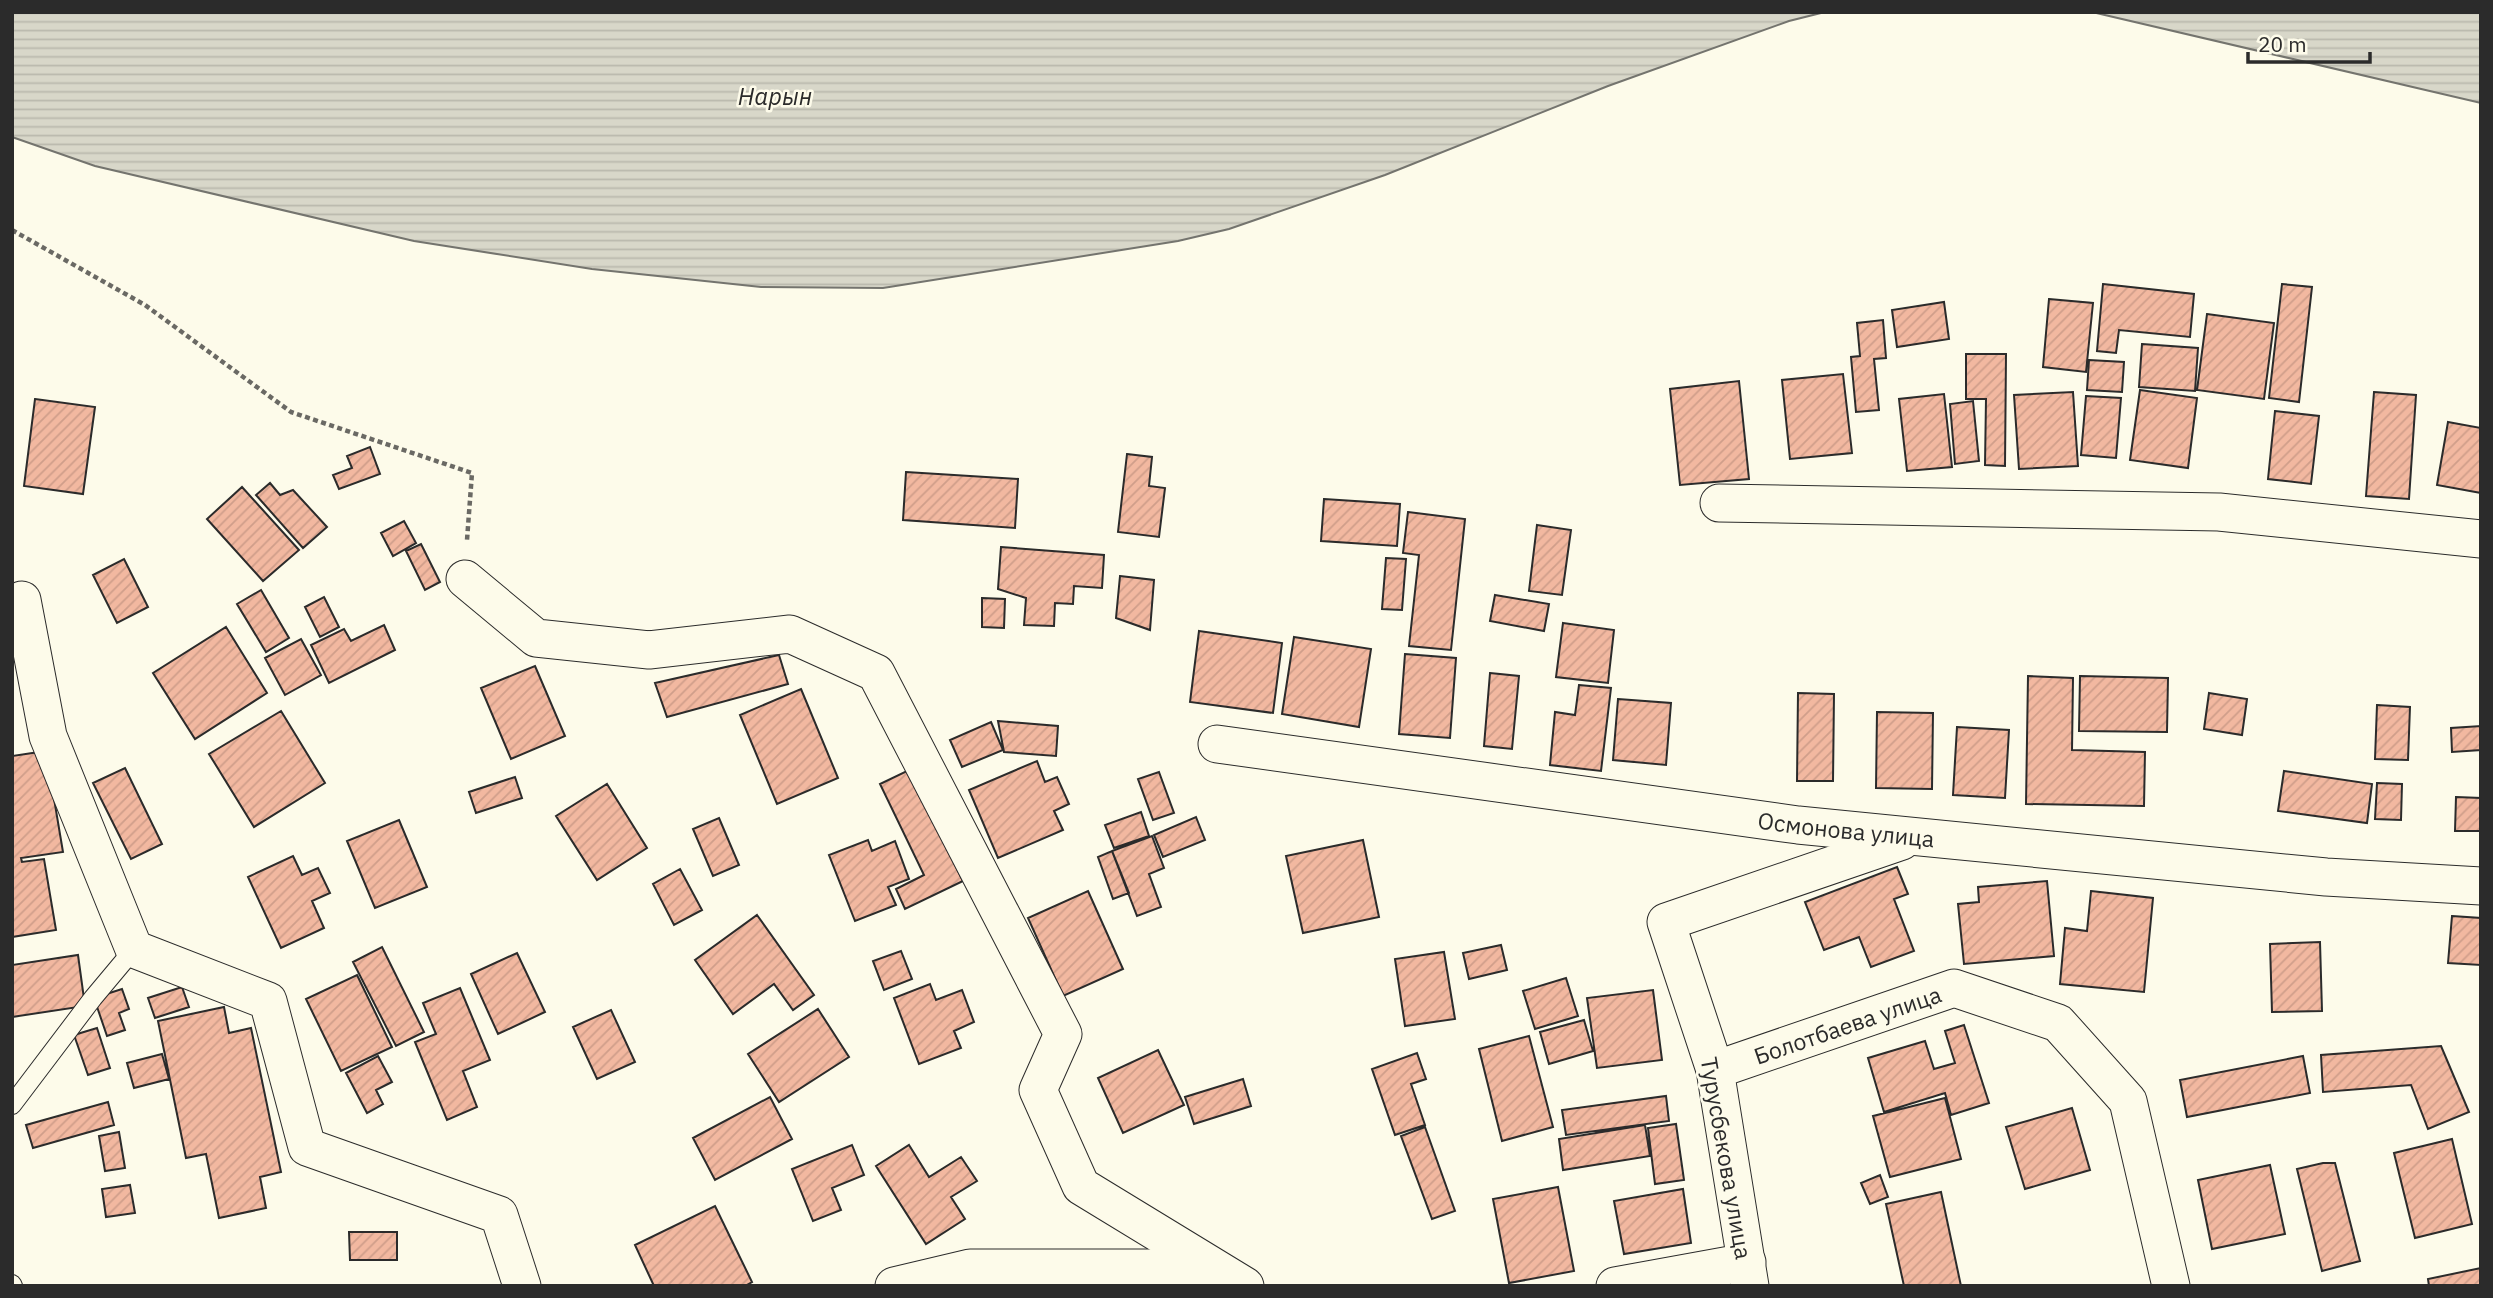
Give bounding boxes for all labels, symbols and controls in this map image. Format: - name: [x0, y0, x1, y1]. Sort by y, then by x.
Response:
- scale bar: [2248, 21, 2370, 65]
- text: 20 m: [2258, 30, 2307, 58]
- water label: Нарын: [738, 80, 812, 112]
- street label: Осмонова улица: [1756, 805, 1936, 853]
- street label: Болотбаева улица: [1750, 979, 1945, 1071]
- street label: Турусбекова улица: [1694, 1055, 1760, 1261]

